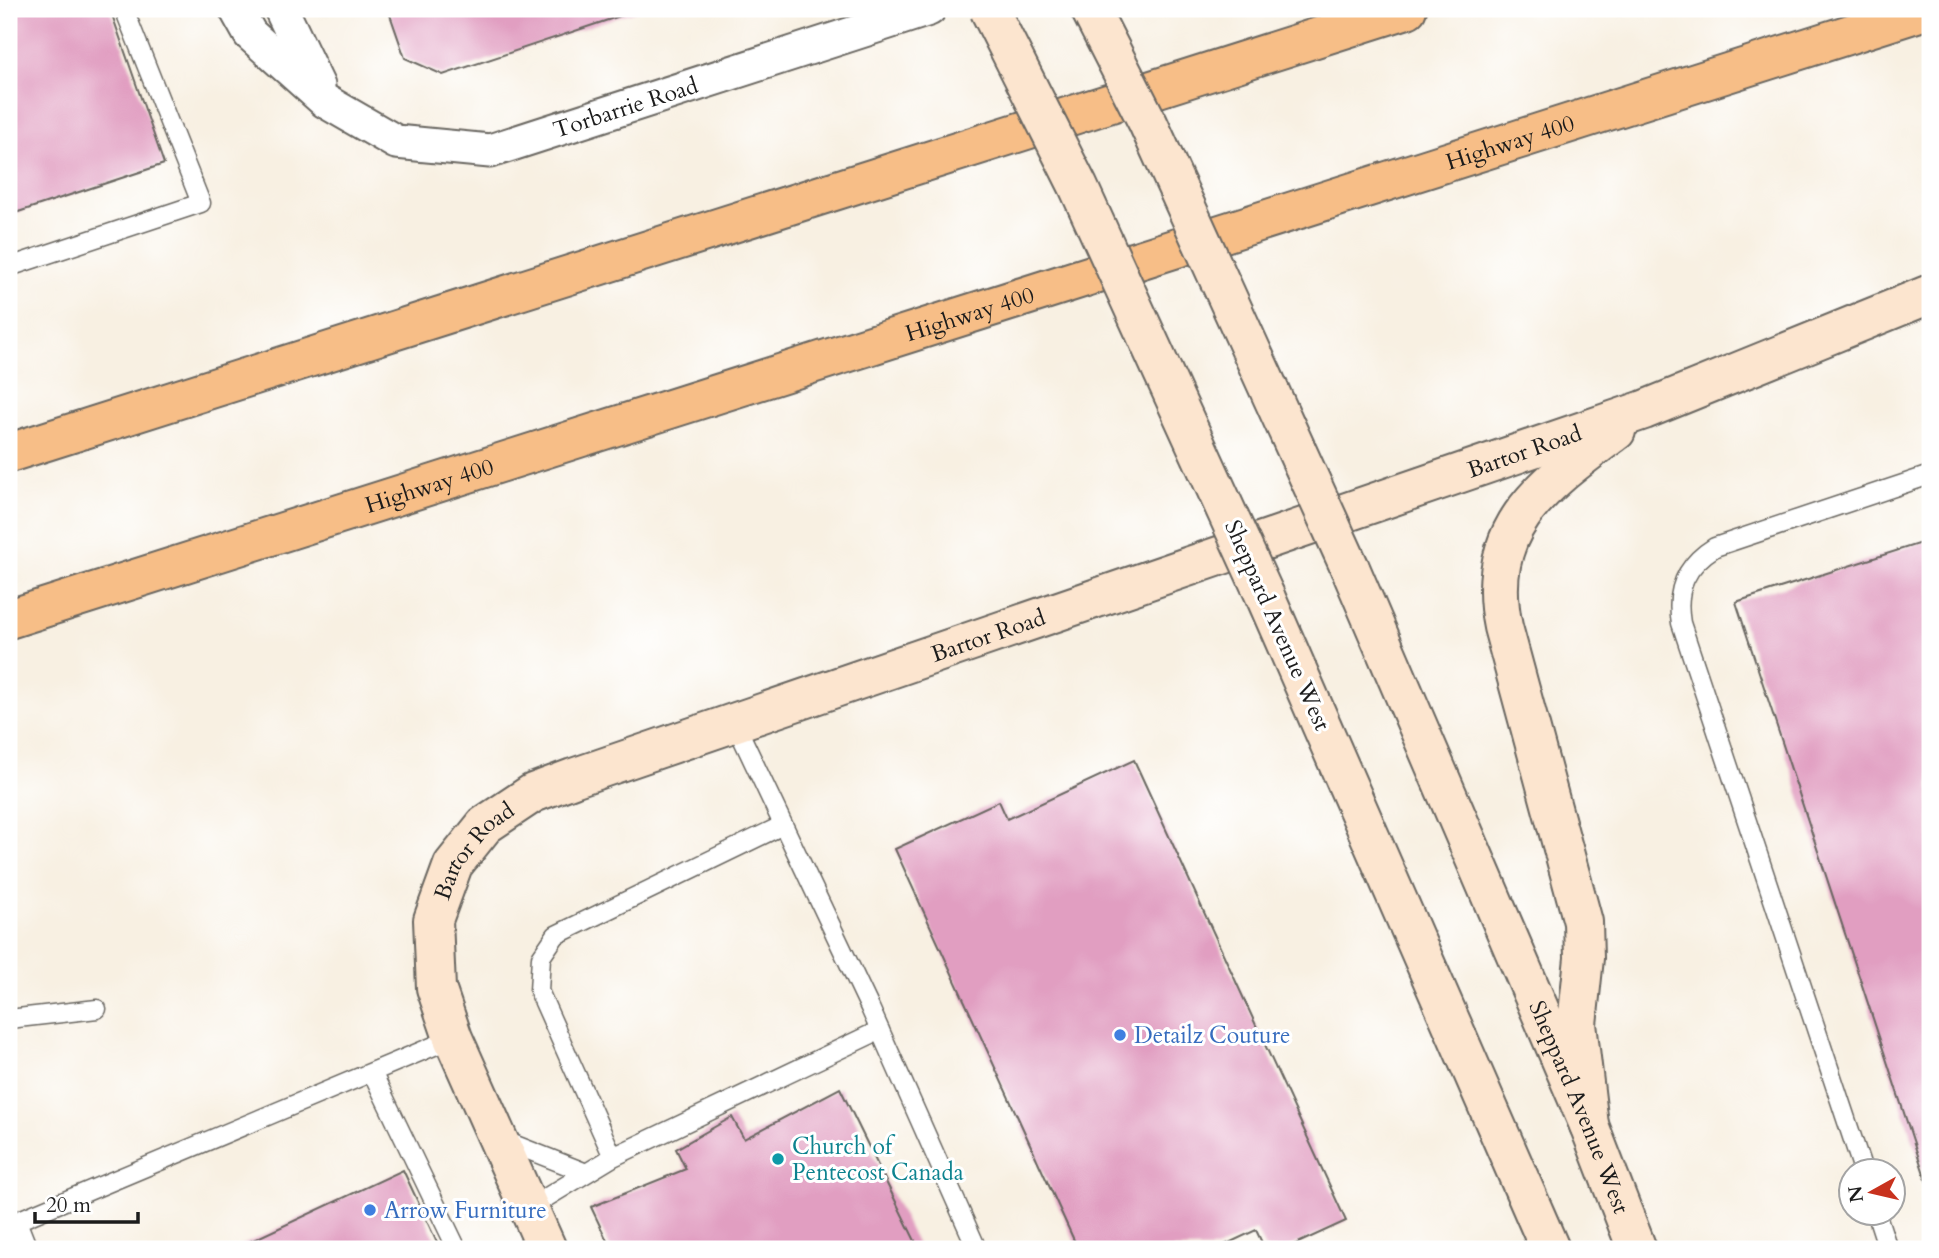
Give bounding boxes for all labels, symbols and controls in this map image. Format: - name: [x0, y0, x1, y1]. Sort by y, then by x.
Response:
- street label: Torbarrie Road: [549, 70, 703, 146]
- street label: Highway 400: [1442, 108, 1578, 178]
- street label: Highway 400: [902, 279, 1038, 349]
- street label: Bartor Road: [1463, 417, 1586, 486]
- street label: Highway 400: [361, 451, 498, 521]
- street label: Sheppard Avenue West: [1217, 515, 1338, 735]
- street label: Bartor Road: [927, 602, 1050, 670]
- street label: Bartor Road: [427, 794, 521, 904]
- street label: Sheppard Avenue West: [1522, 996, 1637, 1218]
- place label: Detailz Couture: [1134, 1020, 1290, 1051]
- marker: Detailz Couture: [1112, 1027, 1128, 1043]
- place label: Church of Pentecost Canada: [792, 1131, 964, 1188]
- marker: Church of Pentecost Canada: [770, 1151, 786, 1167]
- north arrow: [1838, 1156, 1908, 1226]
- scale bar: [35, 1181, 138, 1225]
- text: N: [1842, 1184, 1870, 1204]
- text: 20 m: [46, 1191, 91, 1220]
- place label: Arrow Furniture: [384, 1195, 547, 1226]
- marker: Arrow Furniture: [362, 1202, 378, 1218]

